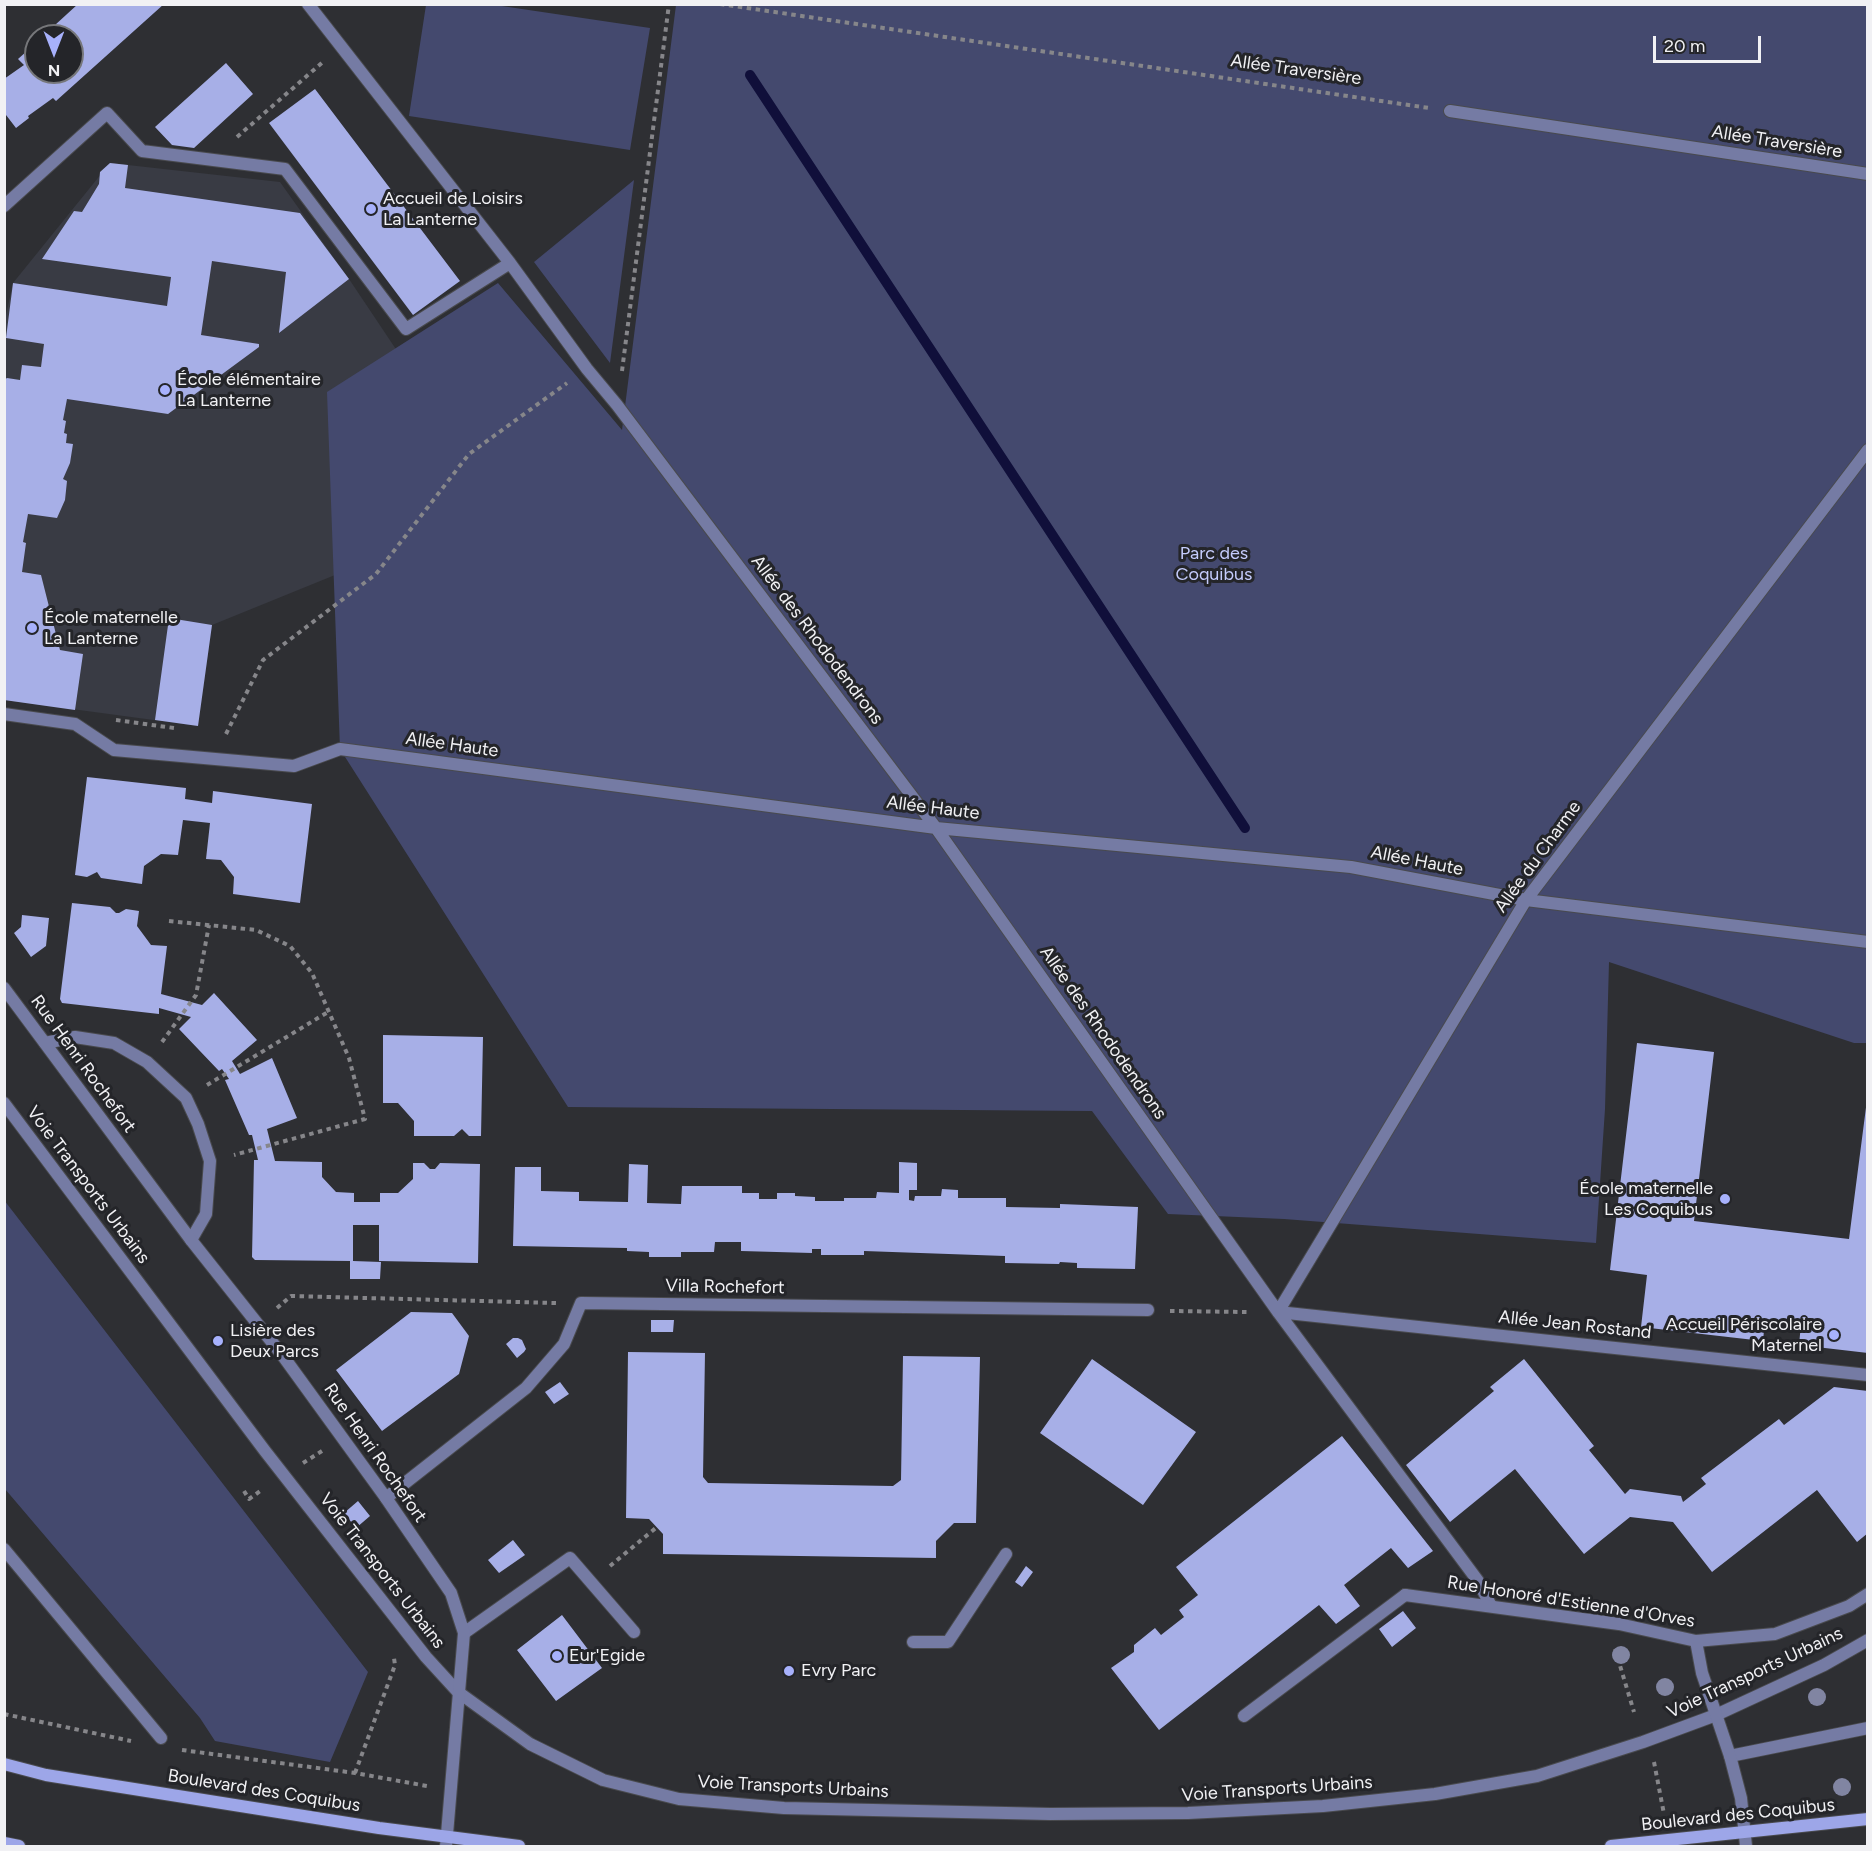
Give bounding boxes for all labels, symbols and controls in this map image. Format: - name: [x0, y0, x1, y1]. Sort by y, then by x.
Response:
- north arrow: [24, 24, 84, 84]
- scale bar: [1656, 24, 1764, 62]
- text: 20 m: [1664, 35, 1705, 57]
- street label: Allée Traversière: [1229, 50, 1363, 90]
- text: N: [48, 61, 60, 80]
- street label: Allée Traversière: [1710, 121, 1844, 163]
- place label: Accueil de Loisirs La Lanterne: [383, 188, 523, 230]
- marker: Accueil de Loisirs La Lanterne: [364, 202, 378, 216]
- place label: École élémentaire La Lanterne: [177, 369, 321, 412]
- marker: École élémentaire La Lanterne: [158, 383, 172, 397]
- park label: Parc des Coquibus: [1175, 543, 1253, 586]
- street label: Allée des Rhododendrons: [746, 551, 888, 729]
- place label: École maternelle La Lanterne: [44, 607, 178, 650]
- marker: École maternelle La Lanterne: [25, 621, 39, 635]
- street label: Allée Haute: [404, 728, 500, 762]
- street label: Allée Haute: [885, 792, 981, 824]
- street label: Allée du Charme: [1490, 797, 1586, 917]
- street label: Allée Haute: [1369, 841, 1465, 881]
- street label: Allée des Rhododendrons: [1035, 942, 1171, 1124]
- street label: Rue Henri Rochefort: [26, 991, 140, 1137]
- street label: Voie Transports Urbains: [22, 1102, 154, 1268]
- place label: École maternelle Les Coquibus: [1579, 1178, 1713, 1220]
- marker: École maternelle Les Coquibus: [1718, 1192, 1732, 1206]
- street label: Villa Rochefort: [665, 1275, 785, 1299]
- street label: Allée Jean Rostand: [1497, 1306, 1653, 1344]
- place label: Accueil Périscolaire Maternel: [1666, 1314, 1822, 1356]
- place label: Lisière des Deux Parcs: [230, 1320, 319, 1362]
- marker: Accueil Périscolaire Maternel: [1827, 1328, 1841, 1342]
- marker: Lisière des Deux Parcs: [211, 1334, 225, 1348]
- street label: Rue Henri Rochefort: [319, 1379, 431, 1527]
- street label: Voie Transports Urbains: [315, 1489, 449, 1653]
- street label: Rue Honoré d'Estienne d'Orves: [1446, 1572, 1696, 1632]
- street label: Voie Transports Urbains: [1664, 1623, 1846, 1723]
- place label: Eur'Egide: [569, 1645, 645, 1667]
- marker: Eur'Egide: [550, 1649, 564, 1663]
- place label: Evry Parc: [801, 1660, 876, 1682]
- marker: Evry Parc: [782, 1664, 796, 1678]
- street label: Boulevard des Coquibus: [166, 1765, 362, 1817]
- street label: Voie Transports Urbains: [697, 1771, 889, 1803]
- street label: Voie Transports Urbains: [1181, 1772, 1373, 1806]
- street label: Boulevard des Coquibus: [1640, 1794, 1836, 1836]

